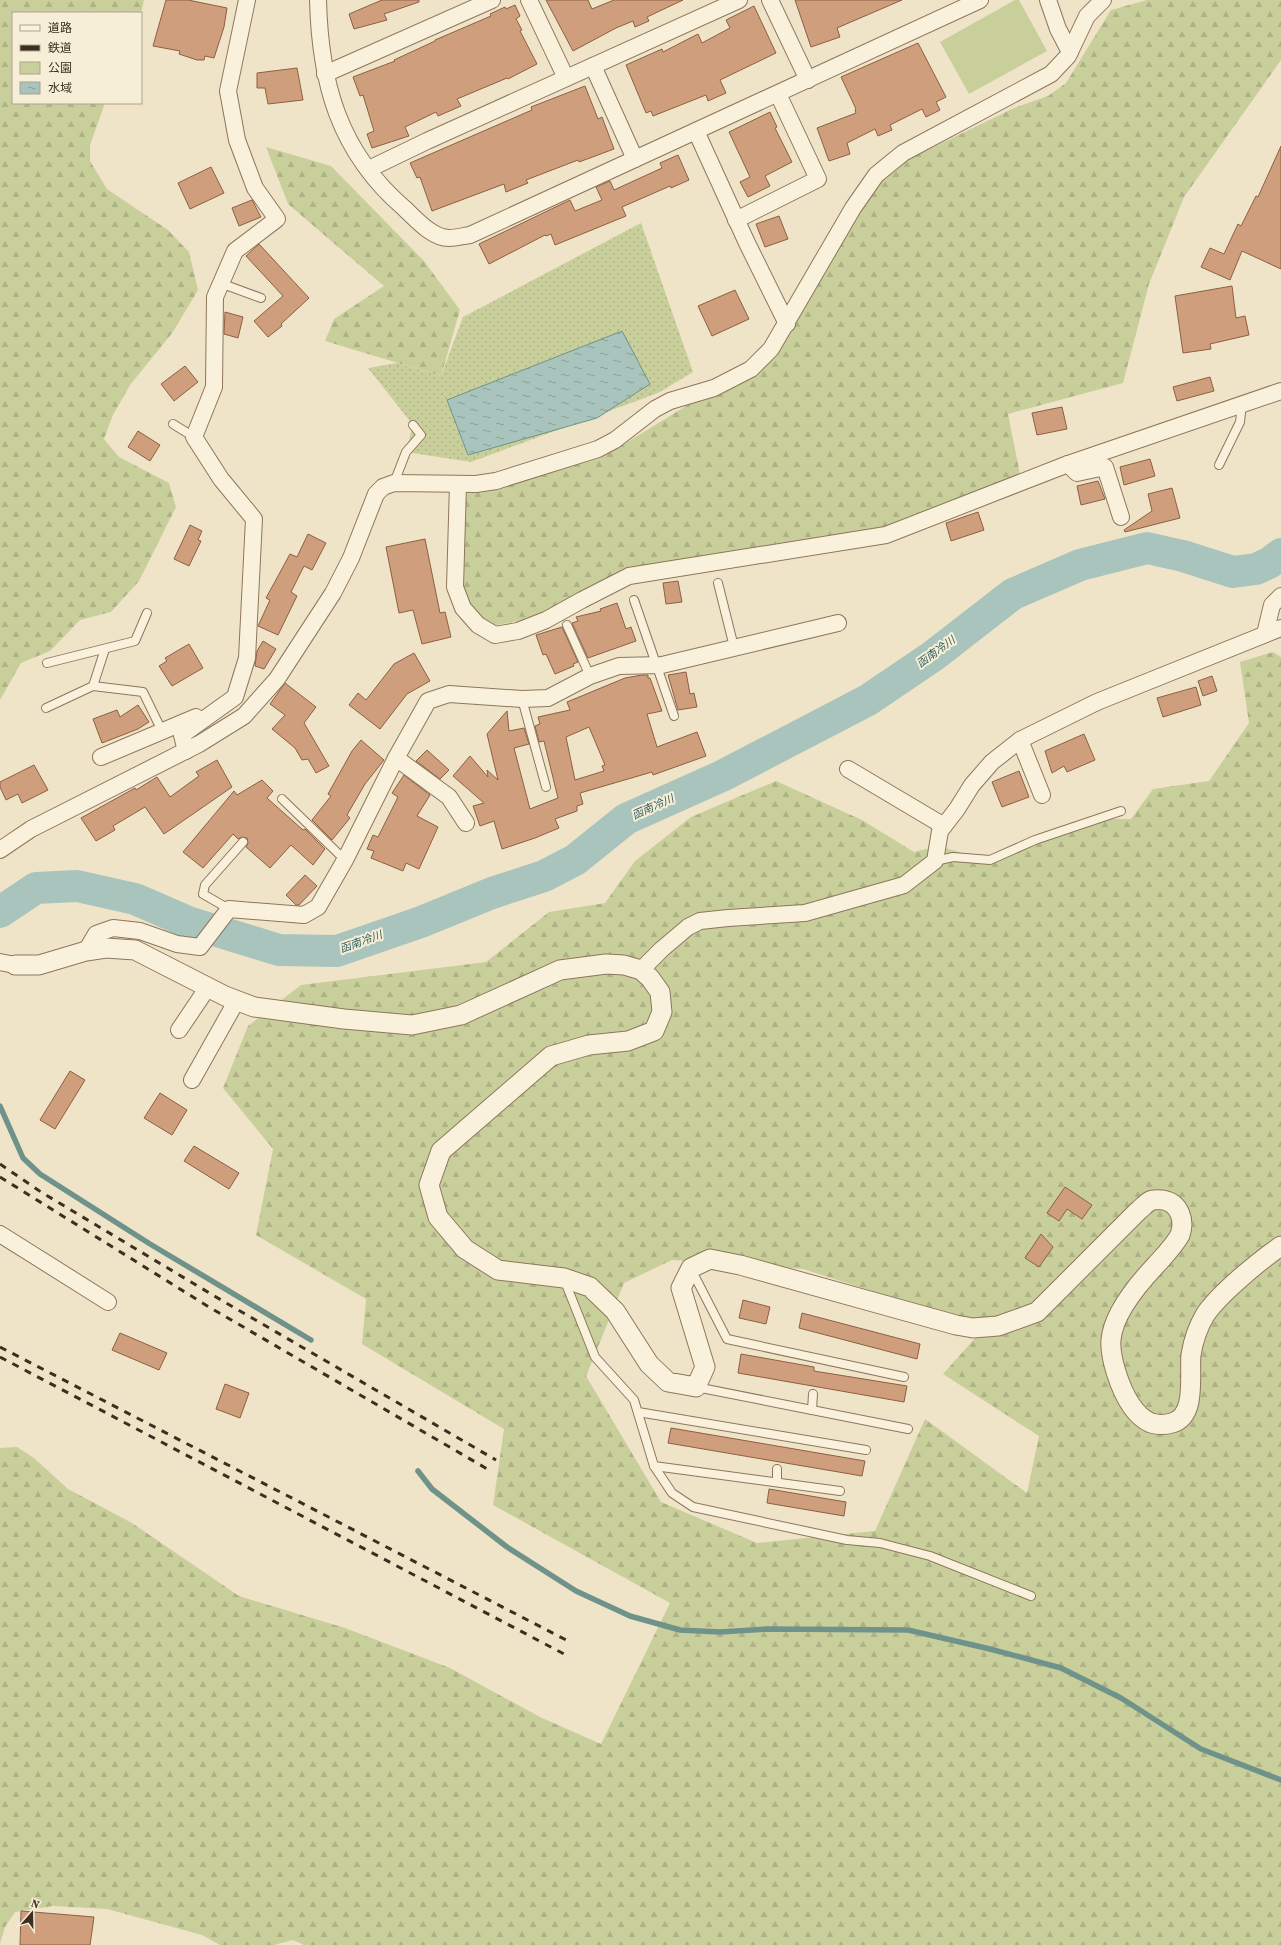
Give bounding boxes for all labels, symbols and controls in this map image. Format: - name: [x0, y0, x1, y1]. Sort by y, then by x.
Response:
- legend: [12, 12, 142, 104]
- text: 道路: [48, 20, 72, 36]
- text: 鉄道: [48, 40, 72, 56]
- text: 公園: [48, 60, 72, 76]
- text: 水域: [48, 80, 72, 96]
- water label: 函南冷川: [914, 632, 959, 671]
- water label: 函南冷川: [630, 791, 677, 823]
- water label: 函南冷川: [338, 927, 385, 957]
- north arrow: [12, 1893, 52, 1933]
- text: N: [29, 1896, 42, 1912]

